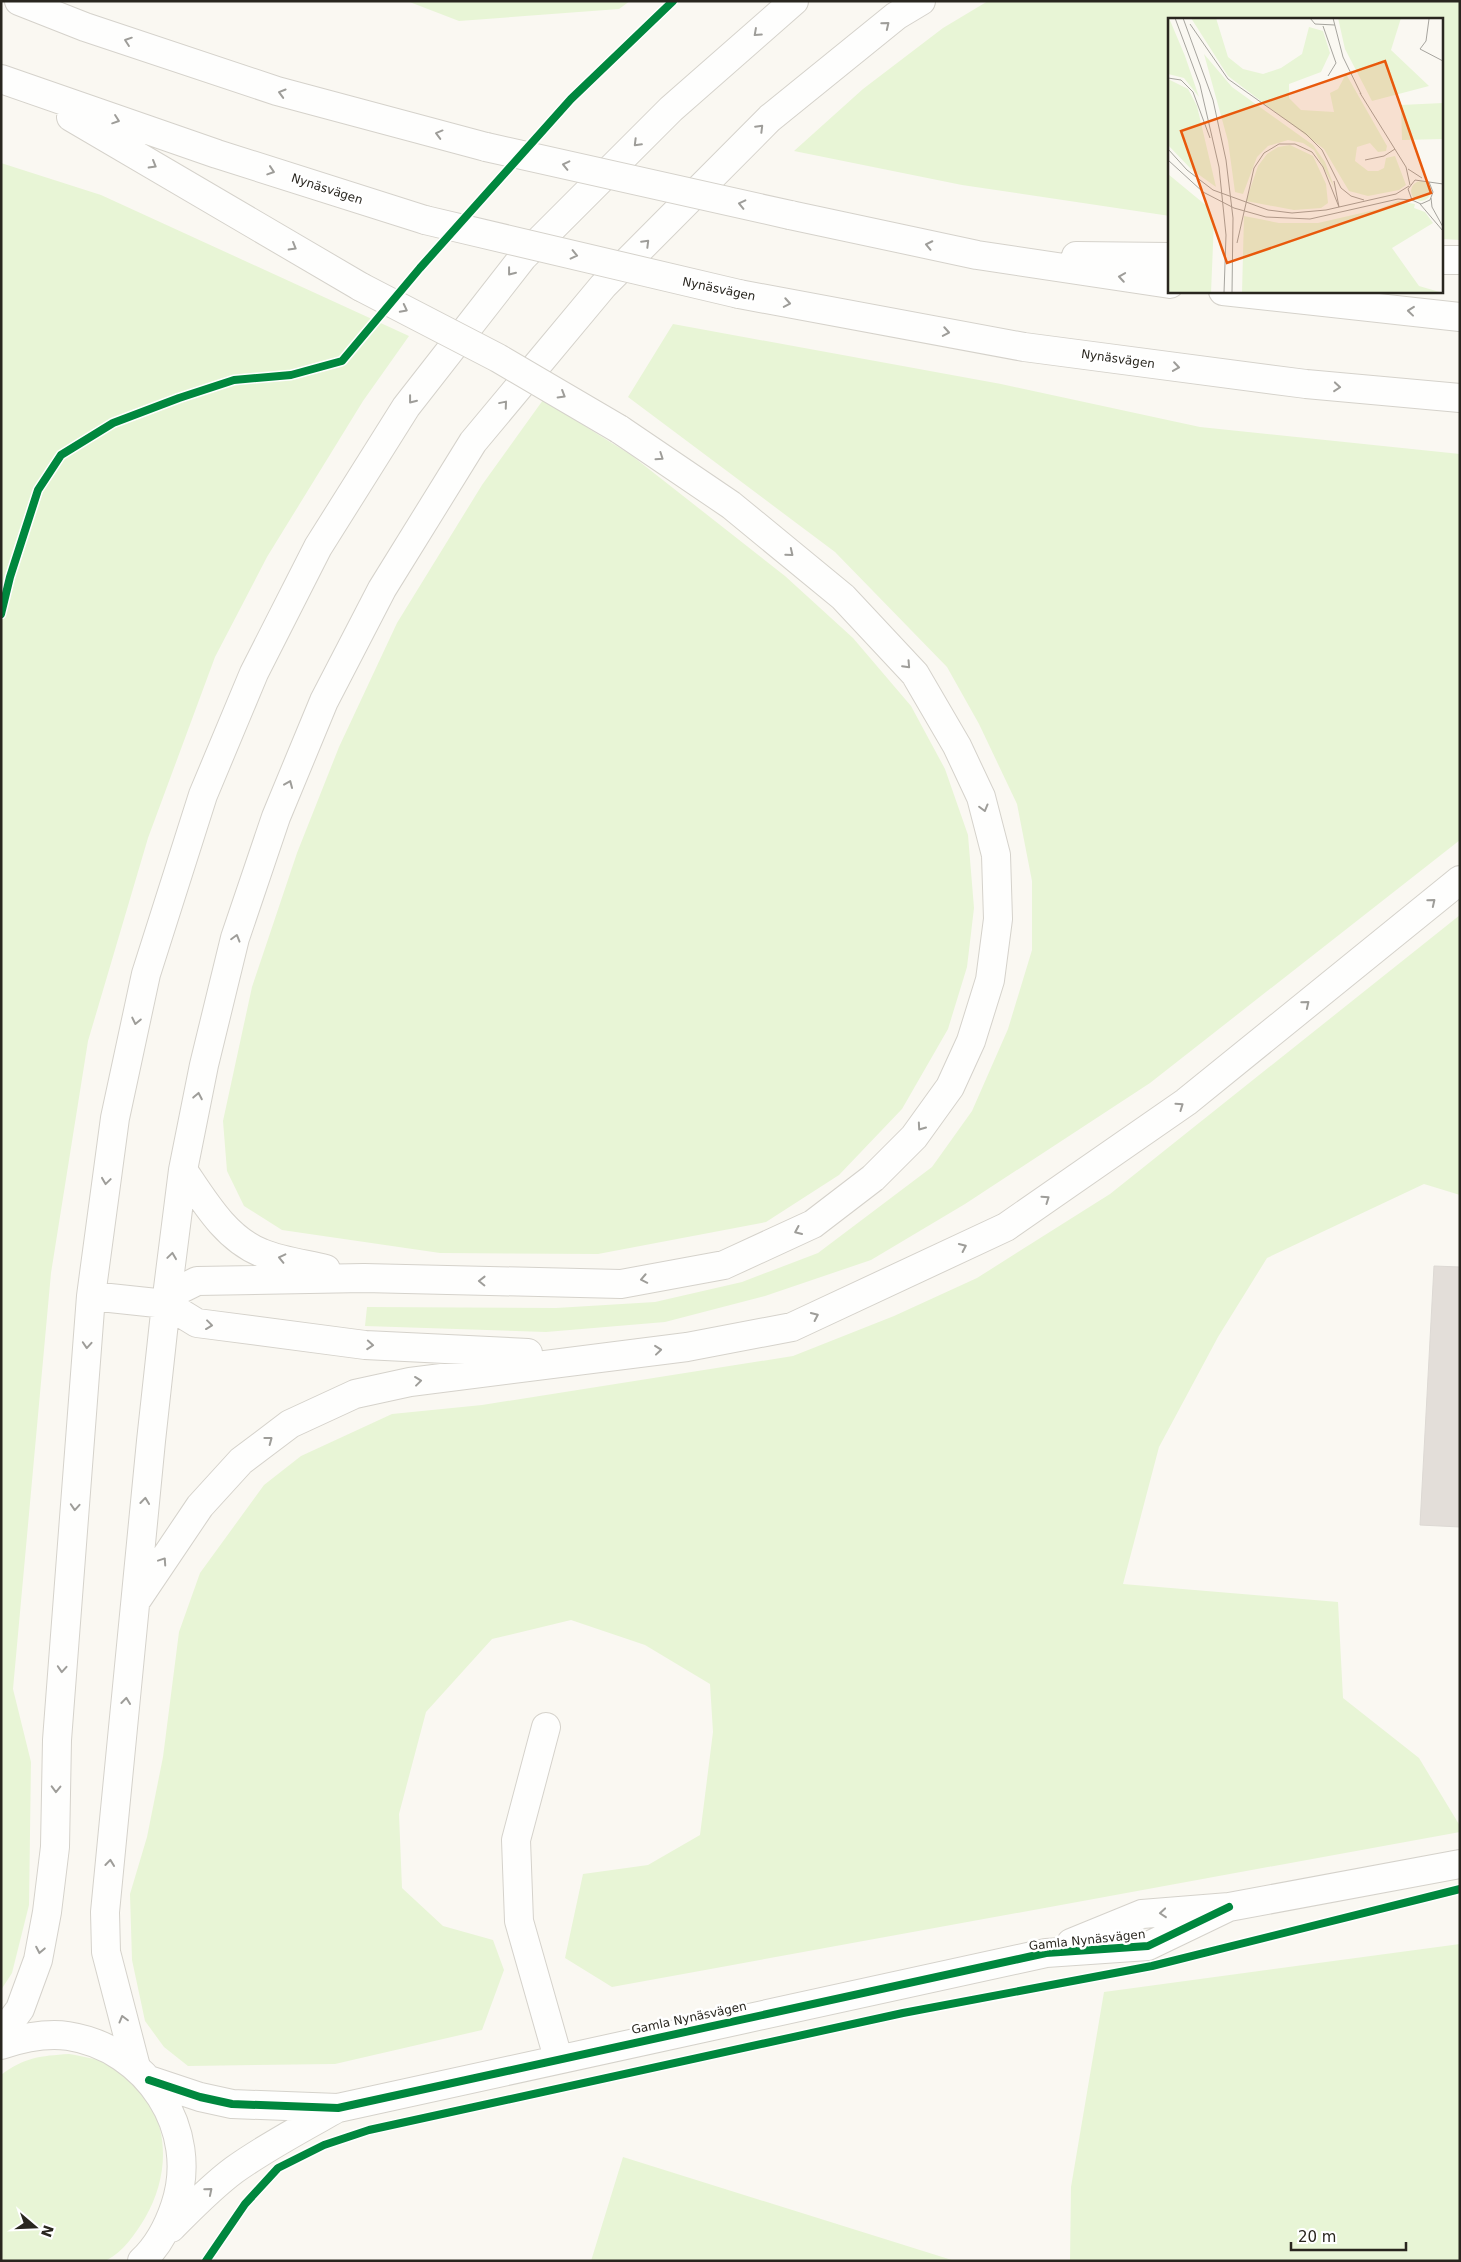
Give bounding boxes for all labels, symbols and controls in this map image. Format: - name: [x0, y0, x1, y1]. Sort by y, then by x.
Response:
- inset map: [1168, 18, 1444, 292]
- one-way arrow: [880, 22, 889, 30]
- one-way arrow: [753, 27, 762, 36]
- one-way arrow: [124, 37, 132, 47]
- one-way arrow: [278, 88, 286, 98]
- one-way arrow: [112, 114, 120, 124]
- one-way arrow: [755, 125, 764, 134]
- one-way arrow: [435, 130, 443, 140]
- one-way arrow: [634, 137, 643, 146]
- one-way arrow: [148, 159, 157, 169]
- one-way arrow: [562, 160, 571, 171]
- one-way arrow: [266, 165, 274, 175]
- street label: Nynäsvägen: [289, 171, 365, 207]
- one-way arrow: [738, 199, 747, 210]
- one-way arrow: [640, 240, 649, 249]
- one-way arrow: [925, 240, 934, 251]
- one-way arrow: [288, 241, 297, 251]
- one-way arrow: [570, 249, 579, 260]
- one-way arrow: [509, 266, 517, 275]
- one-way arrow: [1117, 272, 1125, 283]
- street label: Nynäsvägen: [681, 274, 757, 304]
- one-way arrow: [782, 297, 791, 307]
- one-way arrow: [399, 303, 408, 313]
- one-way arrow: [1407, 306, 1415, 317]
- one-way arrow: [942, 327, 951, 337]
- street label: Nynäsvägen: [1080, 347, 1156, 371]
- one-way arrow: [1172, 361, 1180, 372]
- one-way arrow: [1334, 381, 1342, 392]
- one-way arrow: [557, 389, 566, 399]
- one-way arrow: [409, 394, 417, 403]
- one-way arrow: [498, 401, 507, 410]
- one-way arrow: [654, 451, 663, 460]
- one-way arrow: [784, 548, 793, 556]
- one-way arrow: [901, 660, 910, 669]
- one-way arrow: [283, 780, 294, 789]
- one-way arrow: [978, 803, 989, 812]
- one-way arrow: [1427, 898, 1436, 907]
- one-way arrow: [230, 934, 240, 942]
- one-way arrow: [1300, 1002, 1309, 1010]
- one-way arrow: [131, 1017, 142, 1026]
- one-way arrow: [192, 1091, 203, 1100]
- one-way arrow: [1174, 1103, 1183, 1112]
- one-way arrow: [918, 1121, 927, 1131]
- one-way arrow: [102, 1177, 112, 1185]
- one-way arrow: [1040, 1196, 1050, 1205]
- one-way arrow: [794, 1224, 803, 1235]
- one-way arrow: [958, 1243, 967, 1253]
- one-way arrow: [166, 1252, 177, 1260]
- one-way arrow: [278, 1253, 287, 1264]
- one-way arrow: [640, 1274, 649, 1284]
- one-way arrow: [478, 1275, 486, 1286]
- one-way arrow: [810, 1312, 819, 1322]
- one-way arrow: [205, 1319, 213, 1330]
- one-way arrow: [366, 1340, 374, 1351]
- one-way arrow: [82, 1341, 93, 1349]
- one-way arrow: [654, 1345, 662, 1356]
- one-way arrow: [414, 1376, 423, 1386]
- one-way arrow: [263, 1437, 273, 1446]
- one-way arrow: [139, 1497, 150, 1505]
- one-way arrow: [70, 1503, 81, 1511]
- one-way arrow: [157, 1557, 166, 1567]
- one-way arrow: [57, 1665, 68, 1673]
- one-way arrow: [120, 1697, 131, 1705]
- one-way arrow: [51, 1786, 61, 1793]
- one-way arrow: [104, 1859, 115, 1867]
- one-way arrow: [1159, 1907, 1167, 1918]
- street label: Gamla Nynäsvägen: [1028, 1927, 1146, 1953]
- one-way arrow: [36, 1946, 46, 1955]
- street label: Gamla Nynäsvägen: [630, 1999, 748, 2037]
- one-way arrow: [118, 2015, 129, 2024]
- one-way arrow: [203, 2188, 212, 2197]
- north arrow: [10, 2202, 60, 2252]
- scale bar: [1291, 2220, 1406, 2252]
- text: N: [38, 2223, 57, 2239]
- text: 20 m: [1298, 2228, 1336, 2246]

